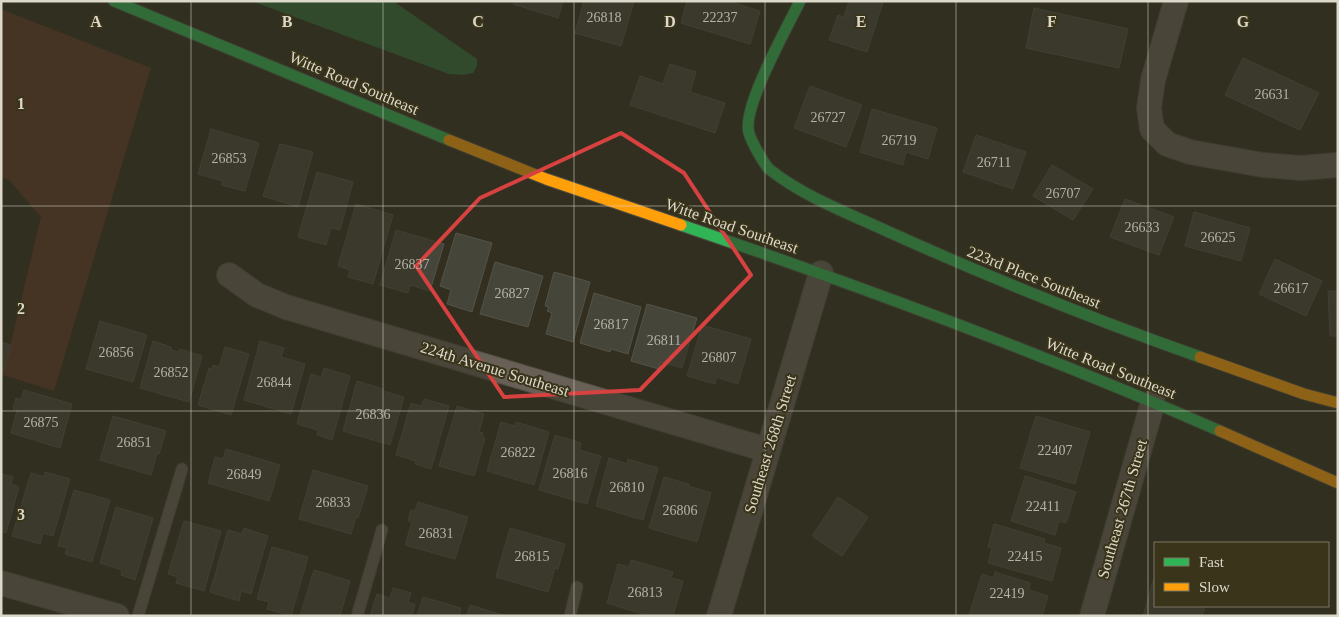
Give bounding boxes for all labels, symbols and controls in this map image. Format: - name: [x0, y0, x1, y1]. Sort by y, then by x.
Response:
- house number: 26818: [587, 10, 622, 25]
- house number: 22237: [703, 10, 738, 25]
- text: A: [90, 13, 102, 30]
- text: B: [282, 13, 293, 30]
- text: C: [472, 13, 484, 30]
- text: D: [664, 13, 676, 30]
- text: E: [856, 13, 866, 30]
- text: F: [1047, 13, 1057, 30]
- text: G: [1237, 13, 1250, 30]
- street label: Witte Road Southeast: [287, 48, 422, 118]
- house number: 26631: [1255, 87, 1290, 102]
- text: 1: [17, 95, 25, 112]
- house number: 26727: [811, 110, 846, 125]
- house number: 26719: [882, 133, 917, 148]
- house number: 26853: [212, 151, 247, 166]
- house number: 26711: [977, 155, 1011, 170]
- house number: 26707: [1046, 186, 1081, 201]
- street label: Witte Road Southeast: [664, 195, 801, 257]
- house number: 26633: [1125, 220, 1160, 235]
- house number: 26625: [1201, 230, 1236, 245]
- street label: 223rd Place Southeast: [965, 242, 1104, 312]
- house number: 26837: [395, 257, 430, 272]
- house number: 26617: [1274, 281, 1309, 296]
- house number: 26827: [495, 286, 530, 301]
- text: 2: [17, 300, 25, 317]
- house number: 26817: [594, 317, 629, 332]
- house number: 26811: [647, 333, 681, 348]
- street label: Witte Road Southeast: [1043, 334, 1179, 402]
- street label: 224th Avenue Southeast: [419, 338, 572, 400]
- house number: 26856: [99, 345, 134, 360]
- house number: 26807: [702, 350, 737, 365]
- house number: 26852: [154, 365, 189, 380]
- street label: Southeast 268th Street: [741, 372, 799, 515]
- house number: 26844: [257, 375, 292, 390]
- house number: 26836: [356, 407, 391, 422]
- house number: 26875: [24, 415, 59, 430]
- house number: 26851: [117, 435, 152, 450]
- street label: Southeast 267th Street: [1094, 437, 1150, 581]
- house number: 22407: [1038, 443, 1073, 458]
- house number: 26822: [501, 445, 536, 460]
- house number: 26816: [553, 466, 588, 481]
- house number: 26849: [227, 467, 262, 482]
- house number: 26810: [610, 480, 645, 495]
- house number: 26833: [316, 495, 351, 510]
- house number: 22411: [1026, 499, 1060, 514]
- house number: 26806: [663, 503, 698, 518]
- text: 3: [17, 506, 25, 523]
- house number: 26831: [419, 526, 454, 541]
- legend: [1154, 542, 1329, 607]
- house number: 26815: [515, 549, 550, 564]
- house number: 22415: [1008, 549, 1043, 564]
- text: Fast: [1199, 554, 1225, 570]
- text: Slow: [1199, 579, 1230, 595]
- house number: 26813: [628, 585, 663, 600]
- house number: 22419: [990, 586, 1025, 601]

